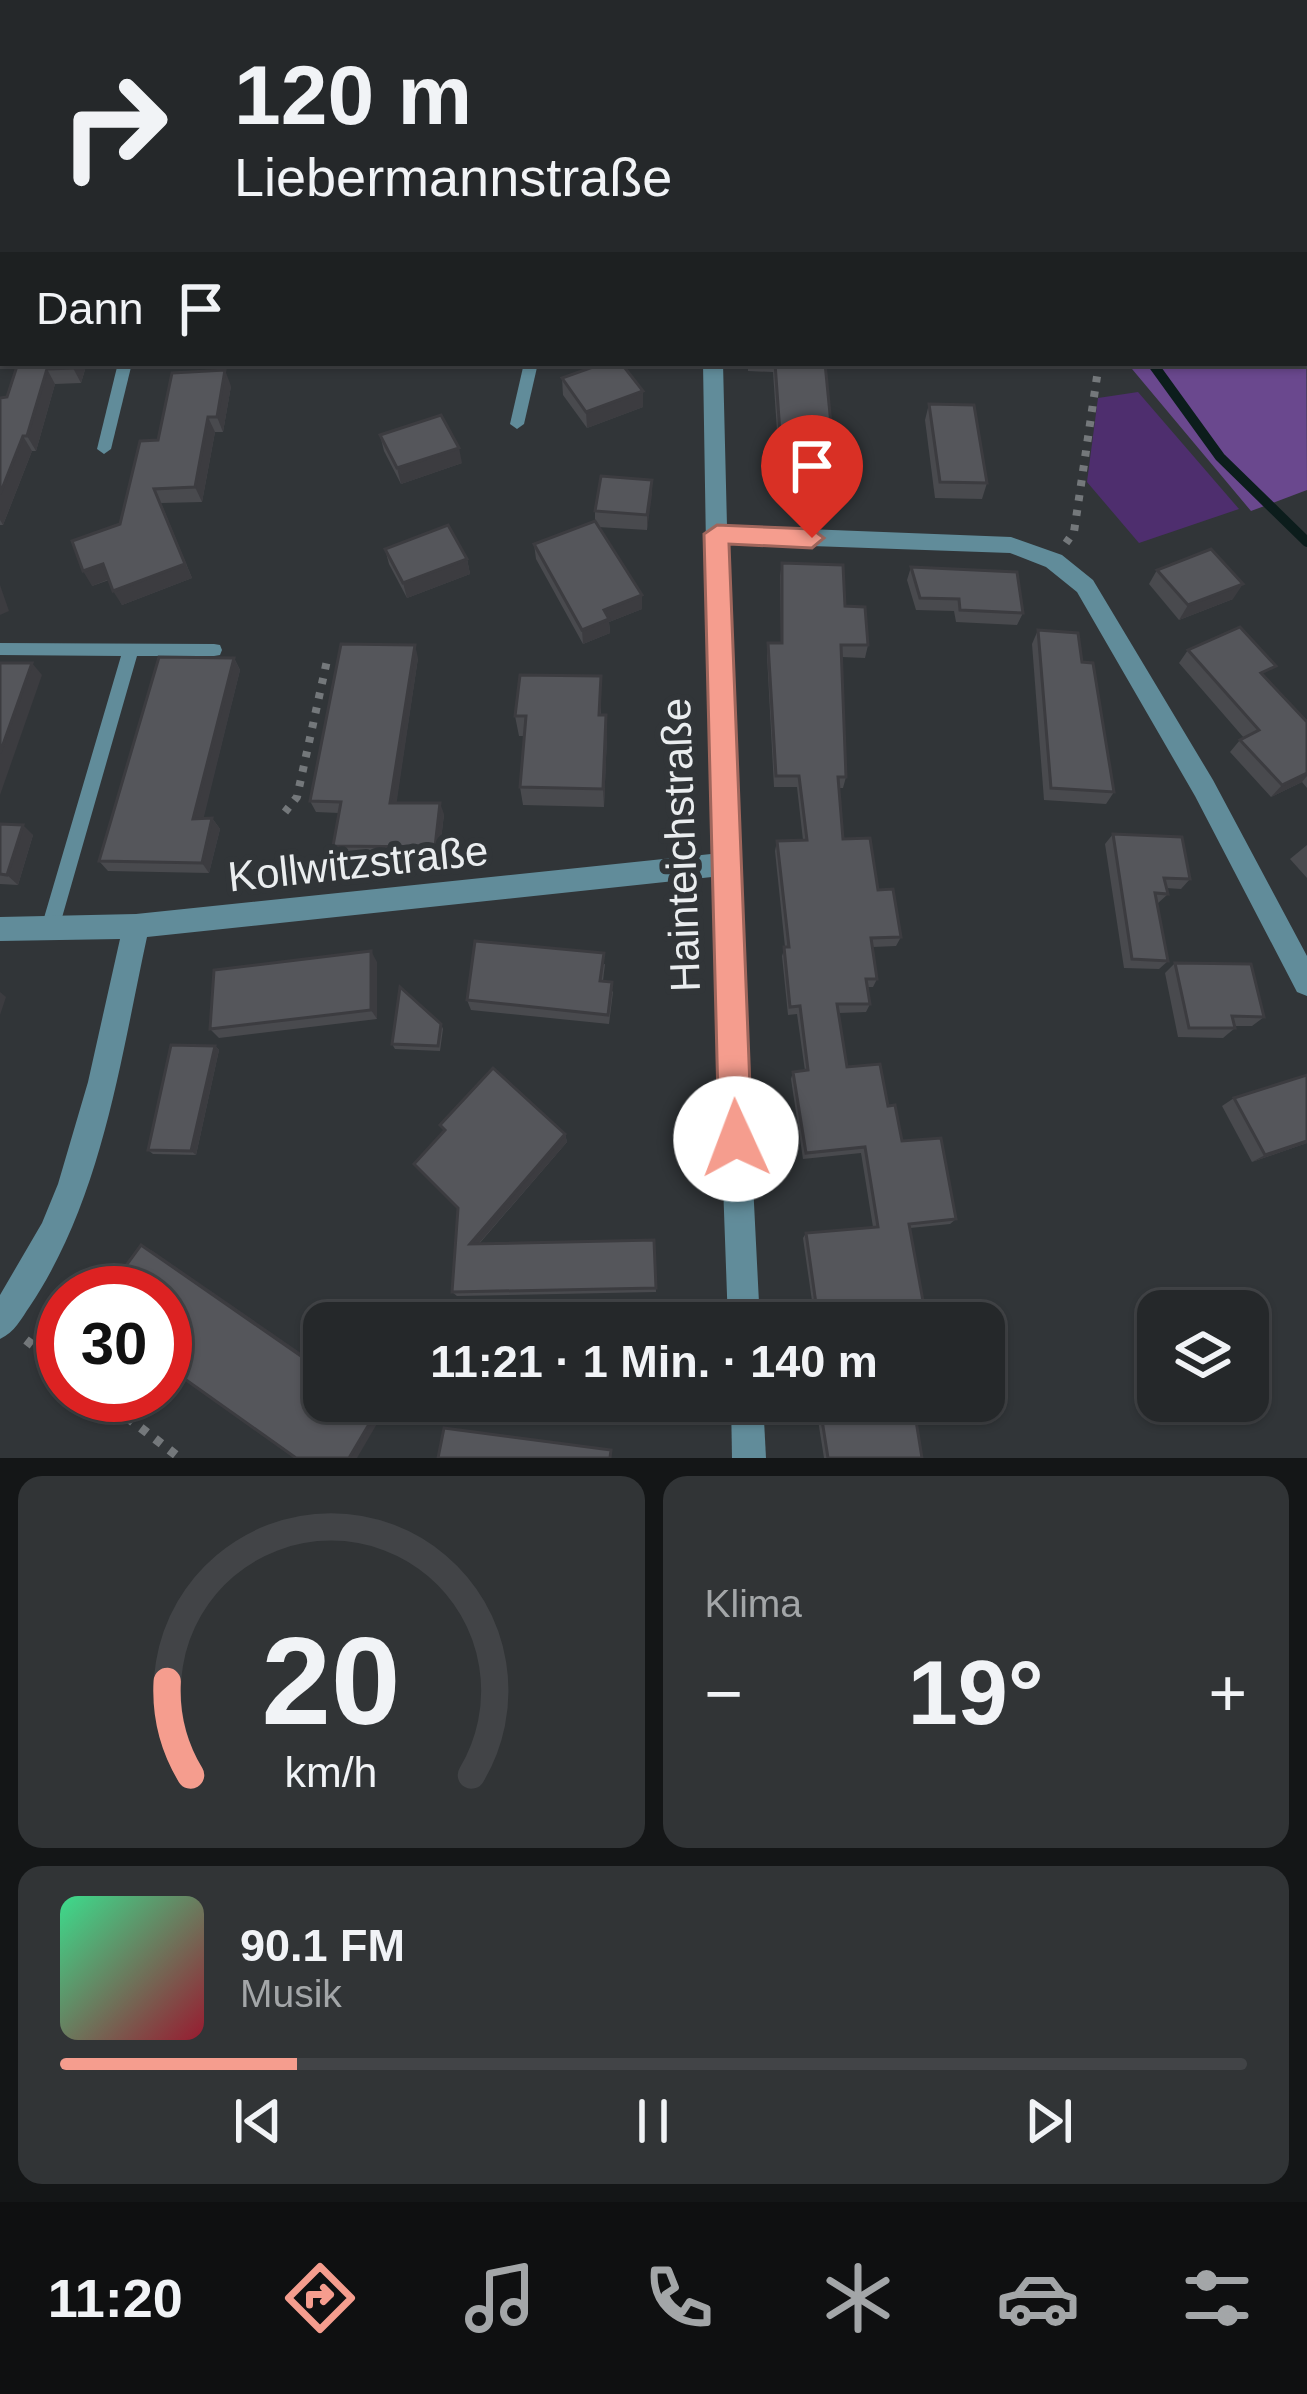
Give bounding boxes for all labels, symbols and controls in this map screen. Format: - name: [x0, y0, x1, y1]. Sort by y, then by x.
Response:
- icon: right: [36, 48, 192, 204]
- text: 120 m: [234, 48, 472, 142]
- text: Liebermannstraße: [234, 147, 672, 207]
- icon: arrive: [168, 276, 234, 342]
- text: Dann: [36, 283, 144, 334]
- pin: [761, 415, 863, 538]
- icon: arrive: [779, 433, 845, 499]
- street label: Hainteichstraße: [652, 697, 709, 993]
- street label: Kollwitzstraße: [226, 826, 490, 901]
- position arrow: [673, 1076, 799, 1202]
- speed limit sign: 30: [36, 1266, 192, 1422]
- map controls: [1137, 1290, 1269, 1422]
- button: layers: [1137, 1290, 1269, 1422]
- text: 11:21 · 1 Min. · 140 m: [430, 1336, 878, 1387]
- text: Klima: [705, 1582, 802, 1625]
- text: 20: [262, 1611, 401, 1750]
- text: 19°: [908, 1643, 1044, 1743]
- text: −: [705, 1656, 743, 1730]
- text: +: [1208, 1656, 1247, 1730]
- text: km/h: [285, 1748, 378, 1796]
- text: 90.1 FM: [240, 1920, 405, 1971]
- text: Musik: [240, 1972, 342, 2015]
- icon: previous: [225, 2088, 291, 2154]
- icon: pause: [620, 2088, 686, 2154]
- icon: next: [1016, 2088, 1082, 2154]
- icon: directions: [278, 2256, 362, 2340]
- icon: music: [458, 2256, 542, 2340]
- icon: phone: [637, 2256, 721, 2340]
- icon: climate: [816, 2256, 900, 2340]
- icon: car: [996, 2256, 1080, 2340]
- icon: filters: [1175, 2256, 1259, 2340]
- text: 11:20: [48, 2268, 183, 2328]

